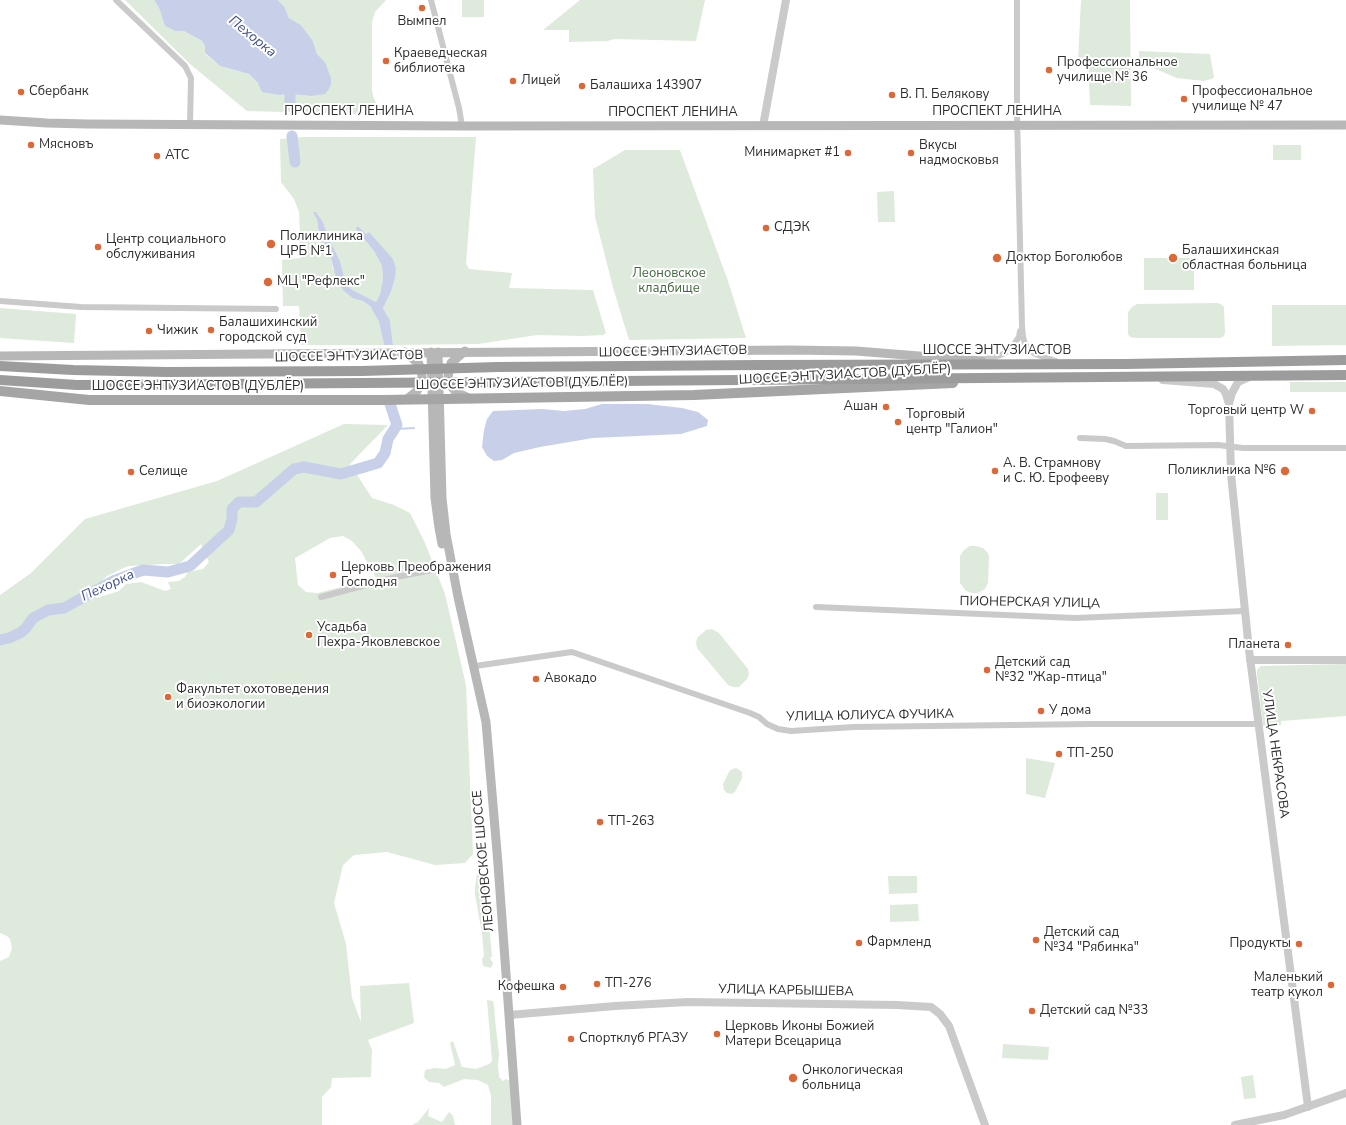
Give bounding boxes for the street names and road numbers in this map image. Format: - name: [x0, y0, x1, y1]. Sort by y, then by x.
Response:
- street label: ПРОСПЕКТ ЛЕНИНА: [284, 104, 414, 120]
- street label: ПРОСПЕКТ ЛЕНИНА: [932, 104, 1062, 120]
- street label: ПРОСПЕКТ ЛЕНИНА: [608, 105, 738, 121]
- street label: ШОССЕ ЭНТУЗИАСТОВ: [599, 343, 747, 361]
- street label: ШОССЕ ЭНТУЗИАСТОВ: [923, 343, 1071, 359]
- street label: ШОССЕ ЭНТУЗИАСТОВ: [275, 348, 423, 366]
- street label: ШОССЕ ЭНТУЗИАСТОВ (ДУБЛЁР): [739, 362, 951, 388]
- street label: ШОССЕ ЭНТУЗИАСТОВ (ДУБЛЁР): [416, 374, 628, 394]
- street label: ШОССЕ ЭНТУЗИАСТОВ (ДУБЛЁР): [92, 379, 304, 395]
- street label: ПИОНЕРСКАЯ УЛИЦА: [960, 594, 1100, 612]
- street label: УЛИЦА НЕКРАСОВА: [1258, 689, 1292, 819]
- street label: УЛИЦА ЮЛИУСА ФУЧИКА: [786, 707, 954, 725]
- street label: ЛЕОНОВСКОЕ ШОССЕ: [470, 789, 498, 933]
- street label: УЛИЦА КАРБЫШЕВА: [718, 982, 854, 1000]

